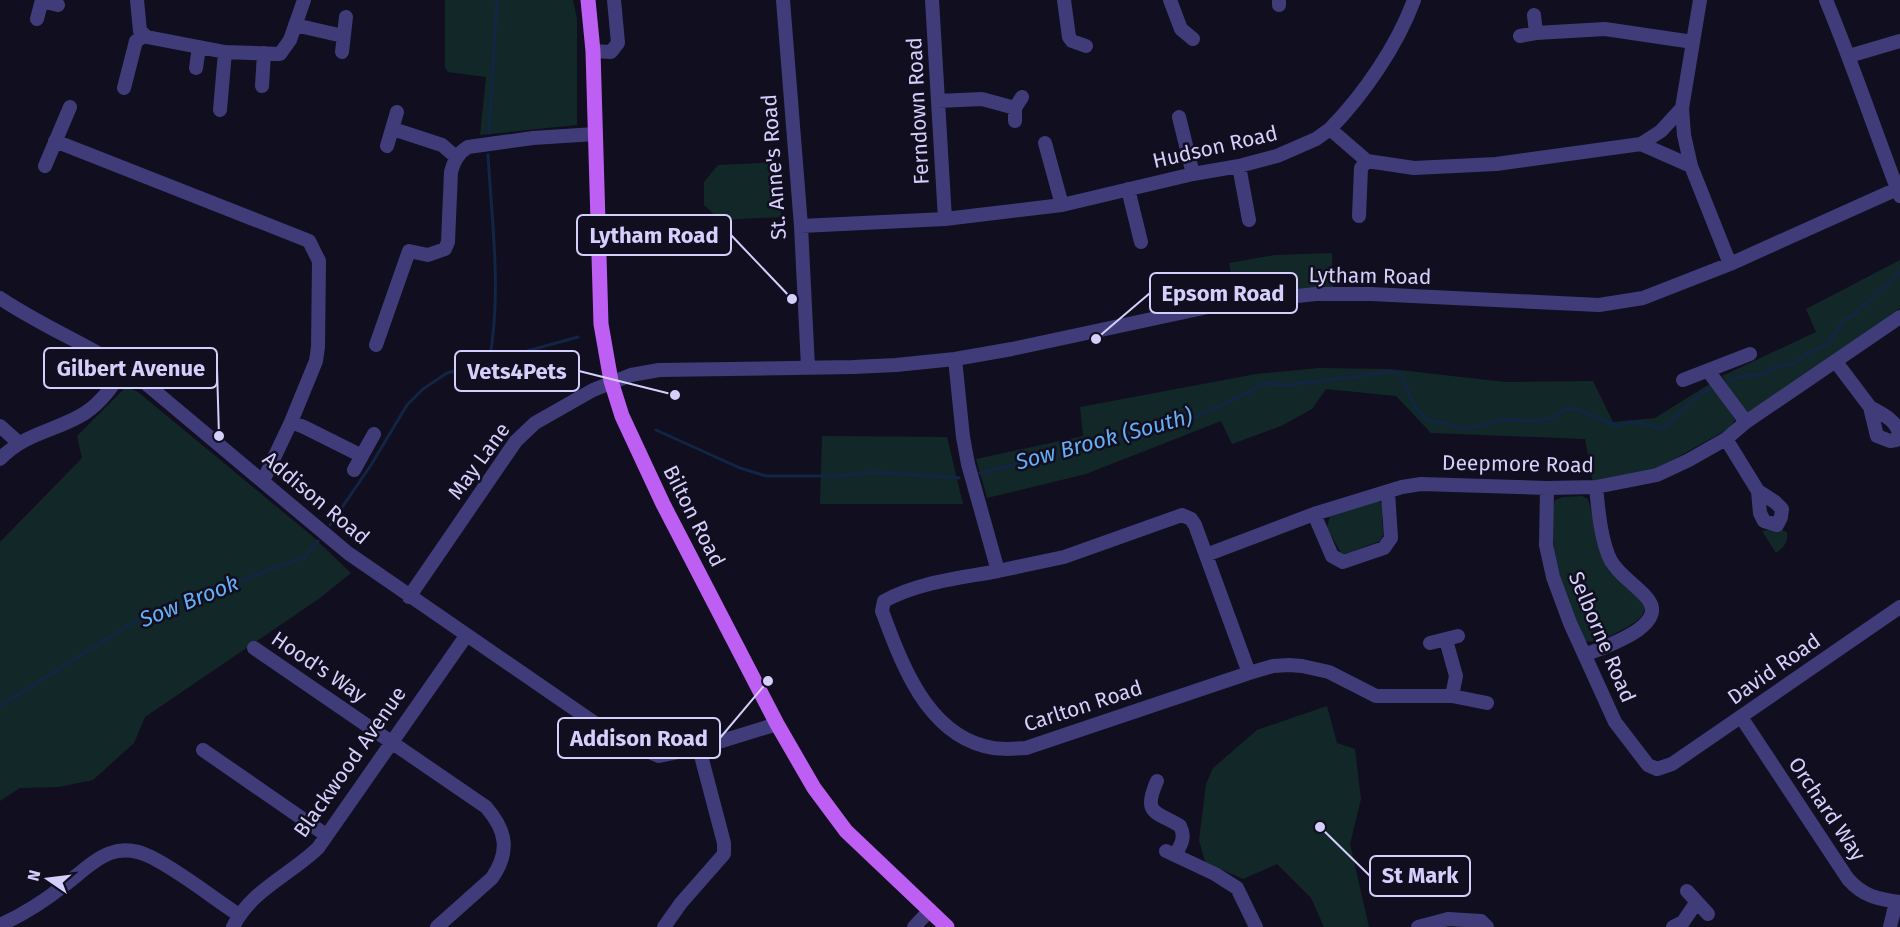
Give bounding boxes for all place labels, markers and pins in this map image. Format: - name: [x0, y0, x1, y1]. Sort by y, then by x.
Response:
- callout: Lytham Road: [577, 215, 731, 255]
- callout: Epsom Road: [1150, 273, 1297, 313]
- callout: Gilbert Avenue: [44, 348, 217, 388]
- callout: Vets4Pets: [455, 351, 579, 391]
- callout: Addison Road: [558, 718, 720, 758]
- callout: St Mark: [1370, 856, 1470, 896]

